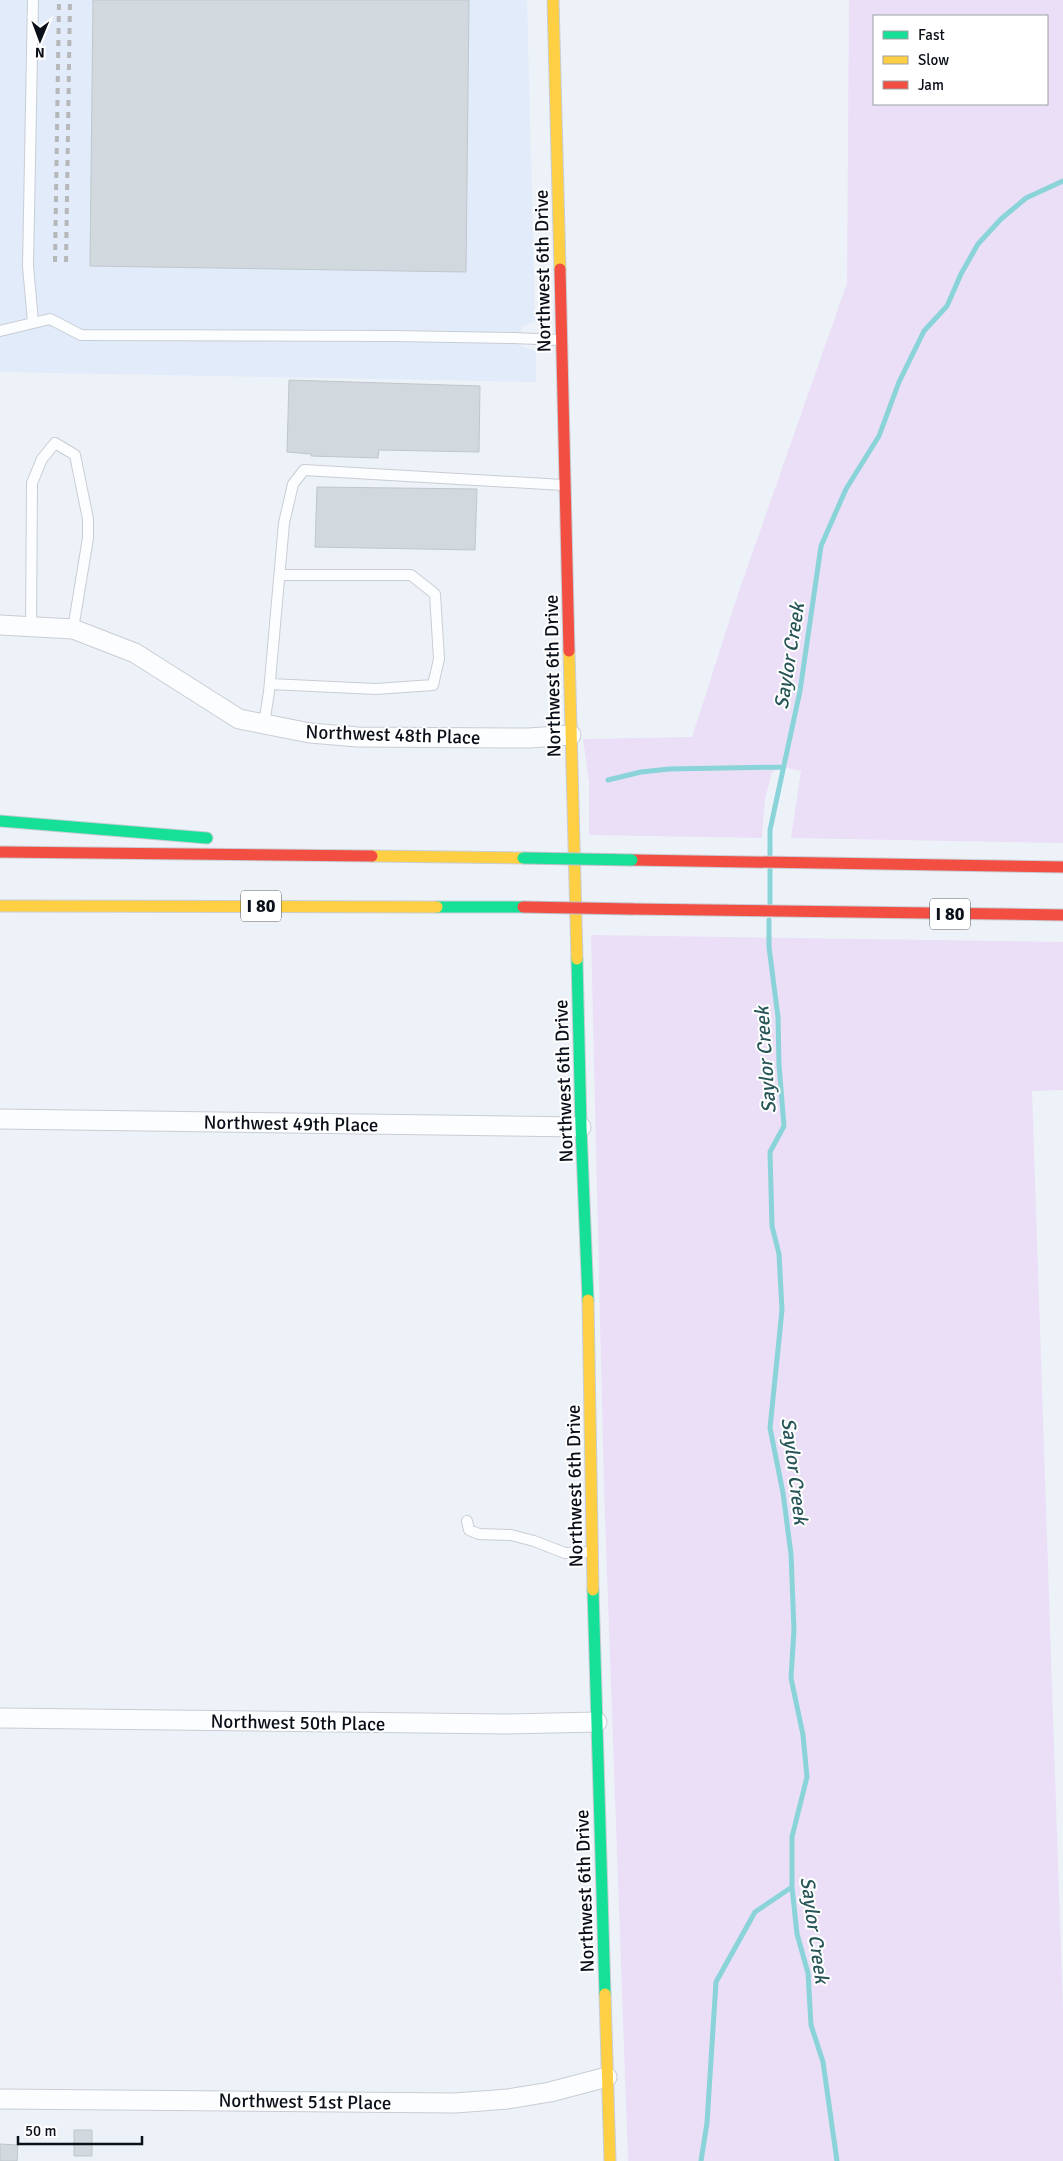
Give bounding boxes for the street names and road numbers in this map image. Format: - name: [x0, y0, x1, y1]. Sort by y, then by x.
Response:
- street label: Northwest 6th Drive: [530, 189, 556, 353]
- street label: Northwest 6th Drive: [540, 594, 566, 758]
- street label: Northwest 48th Place: [305, 720, 481, 750]
- road number: I 80: [241, 890, 281, 921]
- road number: I 80: [930, 899, 970, 930]
- street label: Northwest 6th Drive: [549, 999, 579, 1163]
- street label: Northwest 49th Place: [203, 1110, 379, 1138]
- street label: Northwest 6th Drive: [562, 1404, 588, 1568]
- street label: Northwest 50th Place: [210, 1709, 386, 1737]
- street label: Northwest 6th Drive: [570, 1809, 600, 1973]
- street label: Northwest 51st Place: [218, 2088, 392, 2116]

